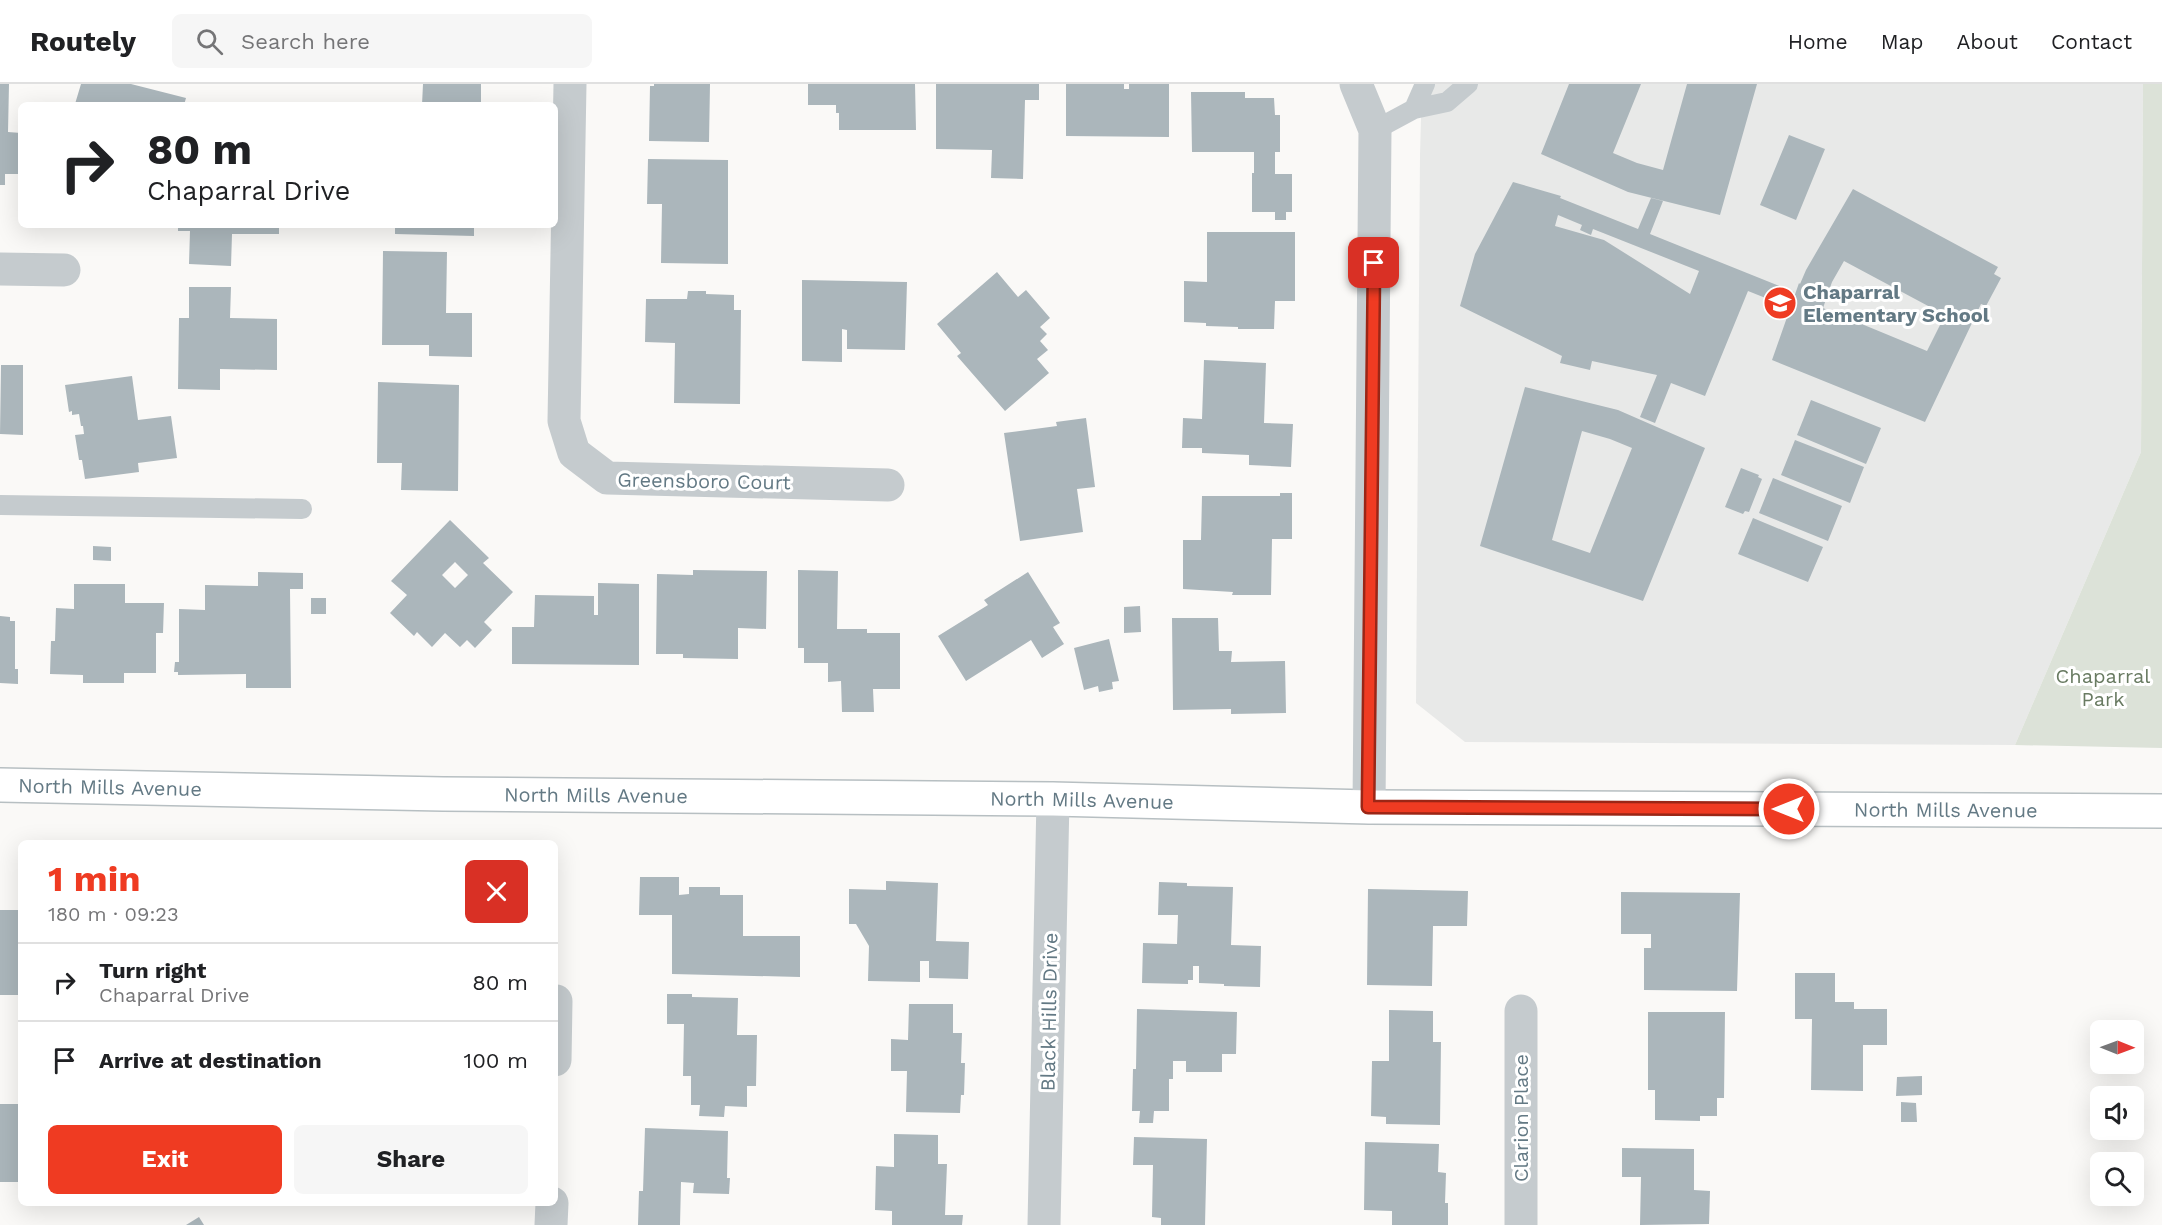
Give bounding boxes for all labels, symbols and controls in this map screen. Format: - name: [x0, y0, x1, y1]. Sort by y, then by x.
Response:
- search box: [172, 14, 592, 68]
- text: Routely: [30, 25, 136, 58]
- icon: search: [193, 25, 226, 58]
- text: Search here: [241, 29, 370, 54]
- text: Home: [1788, 29, 1848, 54]
- text: Map: [1881, 29, 1924, 54]
- text: About: [1957, 29, 2018, 54]
- text: Contact: [2051, 29, 2132, 54]
- text: 80 m: [147, 125, 252, 174]
- icon: right: [48, 126, 126, 204]
- text: Chaparral Drive: [147, 175, 350, 207]
- pin: [1348, 237, 1399, 288]
- icon: arrive: [1357, 246, 1390, 279]
- place label: Chaparral Elementary School: [1803, 280, 1990, 327]
- school or university icon: Chaparral Elementary School: [1762, 285, 1798, 321]
- street label: Greensboro Court: [617, 467, 792, 495]
- park label: Chaparral Park: [2056, 664, 2150, 711]
- street label: North Mills Avenue: [18, 773, 202, 801]
- position arrow: [1757, 777, 1821, 841]
- street label: North Mills Avenue: [504, 783, 688, 808]
- street label: North Mills Avenue: [990, 786, 1174, 814]
- street label: North Mills Avenue: [1854, 797, 2038, 822]
- text: 1 min: [48, 858, 140, 900]
- button: close: [465, 860, 528, 923]
- text: 180 m · 09:23: [48, 902, 179, 926]
- street label: Black Hills Drive: [1036, 932, 1062, 1092]
- text: Turn right: [99, 958, 206, 983]
- icon: right: [48, 966, 81, 999]
- text: 80 m: [472, 970, 528, 995]
- text: Chaparral Drive: [99, 983, 250, 1007]
- north arrow: [2090, 1020, 2144, 1074]
- map controls: [2090, 1020, 2144, 1206]
- icon: arrive: [48, 1044, 81, 1077]
- text: Arrive at destination: [99, 1048, 322, 1073]
- text: 100 m: [464, 1048, 528, 1073]
- street label: Clarion Place: [1509, 1054, 1533, 1182]
- button: sound: [2090, 1086, 2144, 1140]
- button: Exit: [48, 1125, 282, 1194]
- button: Share: [294, 1125, 528, 1194]
- button: search: [2090, 1152, 2144, 1206]

